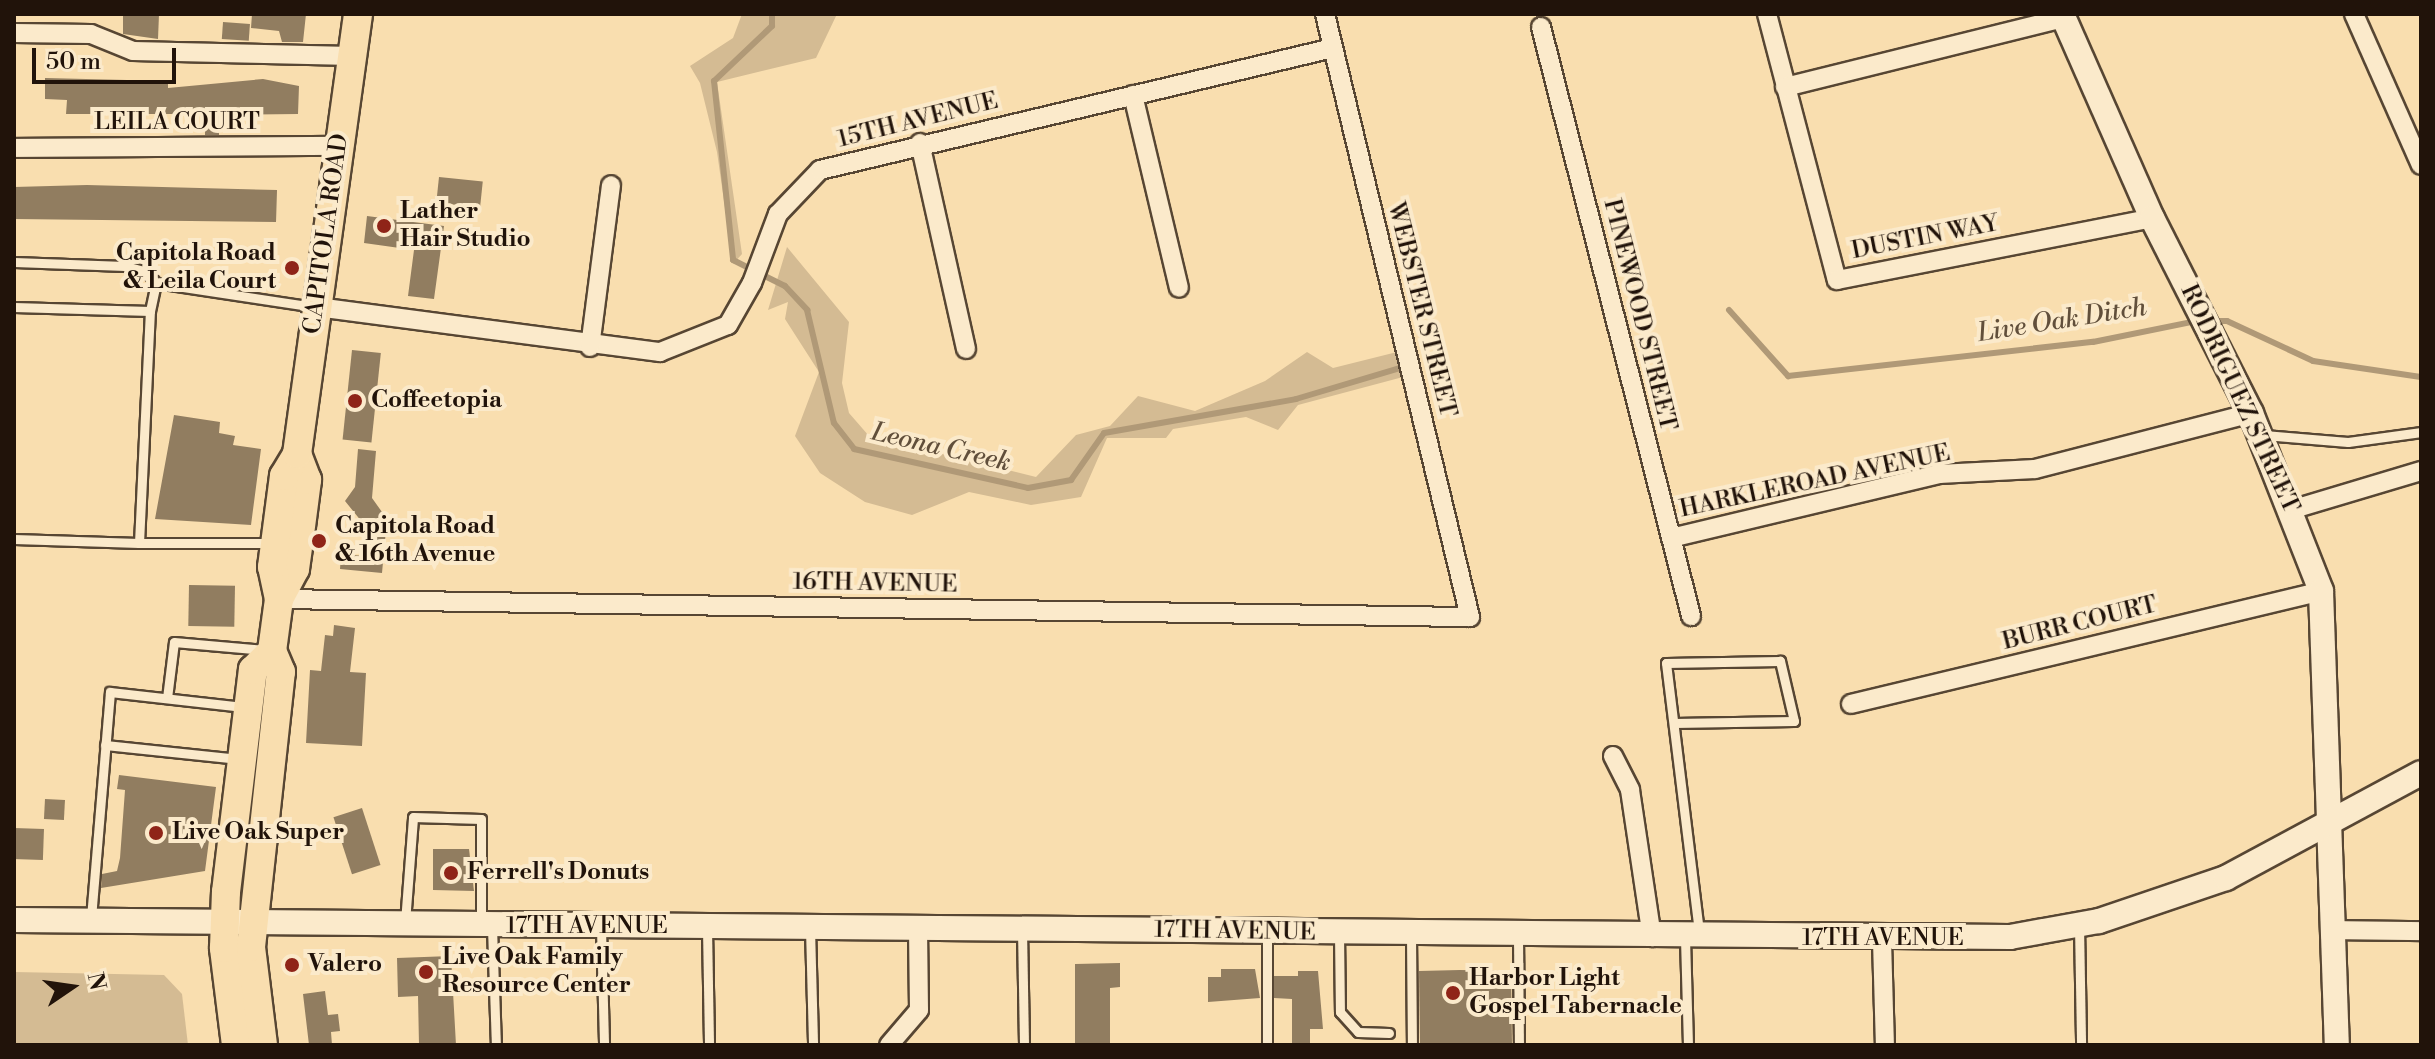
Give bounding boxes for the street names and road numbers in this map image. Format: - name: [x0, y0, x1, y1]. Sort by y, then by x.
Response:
- street label: 15TH AVENUE: [835, 87, 1001, 155]
- street label: LEILA COURT: [94, 109, 260, 137]
- street label: CAPITOLA ROAD: [299, 132, 355, 336]
- street label: PINEWOOD STREET: [1596, 196, 1682, 434]
- street label: WEBSTER STREET: [1380, 200, 1462, 420]
- street label: DUSTIN WAY: [1849, 210, 2001, 266]
- street label: RODRIGUEZ STREET: [2173, 280, 2305, 518]
- street label: HARKLEROAD AVENUE: [1677, 439, 1953, 525]
- street label: 16TH AVENUE: [792, 568, 958, 600]
- street label: BURR COURT: [2000, 591, 2160, 657]
- street label: 17TH AVENUE: [506, 913, 668, 941]
- street label: 17TH AVENUE: [1154, 916, 1316, 948]
- street label: 17TH AVENUE: [1802, 925, 1964, 953]

